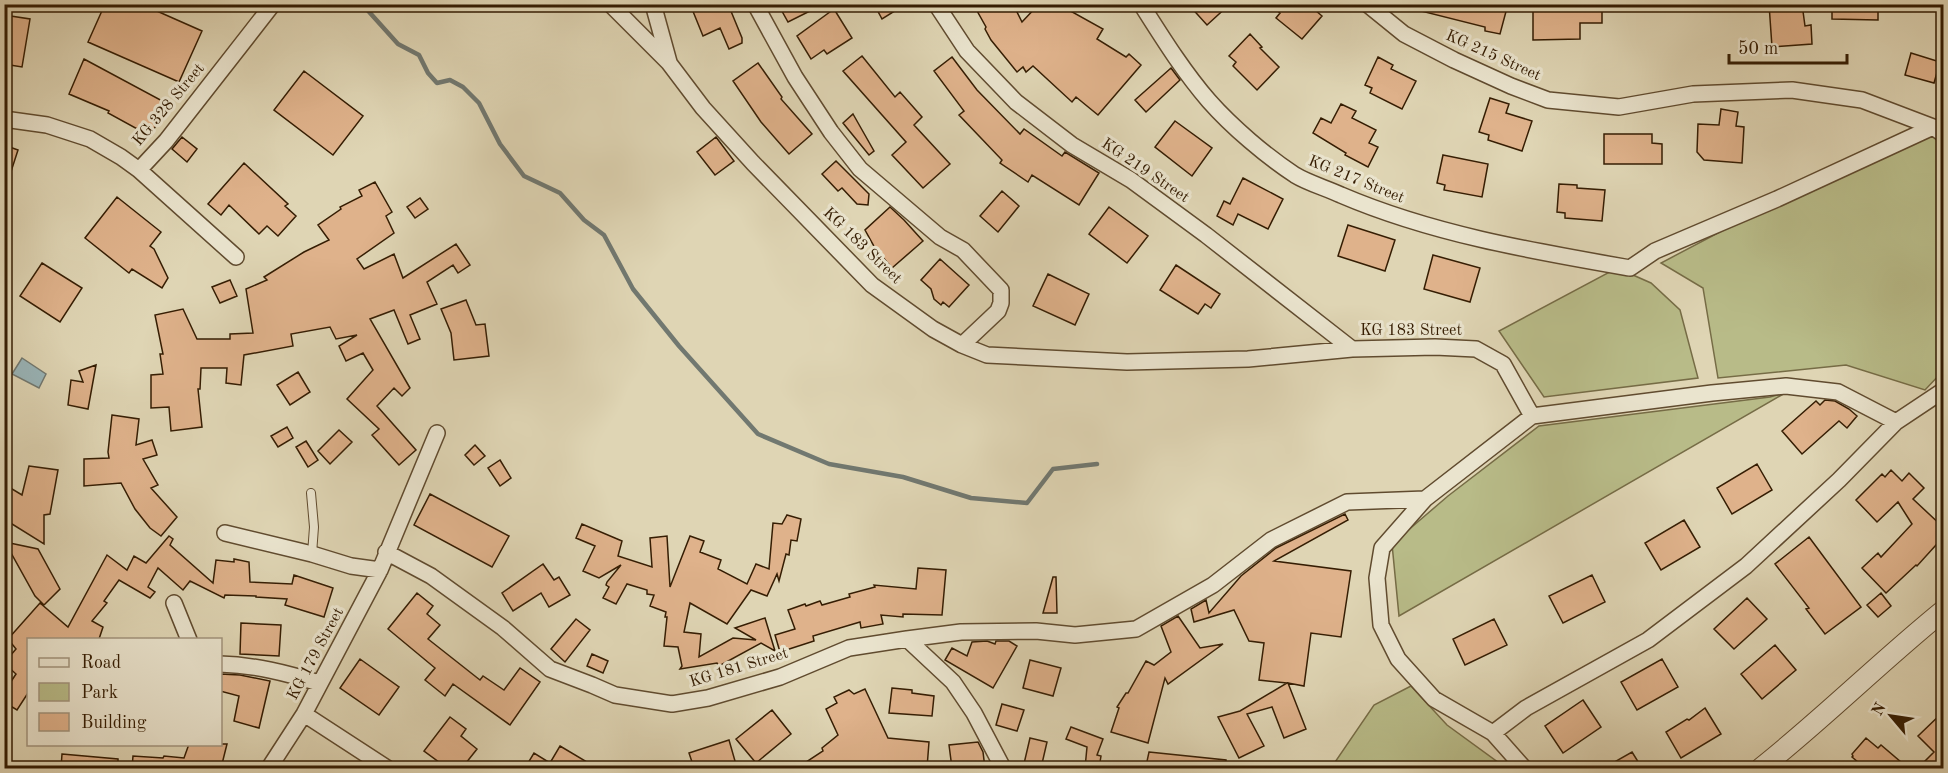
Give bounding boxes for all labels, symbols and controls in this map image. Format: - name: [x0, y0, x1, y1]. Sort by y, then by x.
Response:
- scale bar: [1729, 27, 1848, 65]
- street label: KG 215 Street: [1443, 28, 1543, 84]
- text: 50 m: [1738, 40, 1778, 58]
- street label: KG 328 Street: [130, 60, 208, 149]
- street label: KG 219 Street: [1098, 136, 1192, 206]
- street label: KG 217 Street: [1306, 153, 1407, 207]
- street label: KG 183 Street: [820, 205, 905, 288]
- street label: KG 183 Street: [1360, 323, 1462, 339]
- street label: KG 179 Street: [285, 605, 347, 703]
- legend: [27, 638, 222, 746]
- street label: KG 181 Street: [688, 645, 791, 691]
- text: Road: [81, 654, 121, 672]
- text: Park: [81, 684, 118, 702]
- north arrow: [1861, 686, 1921, 746]
- text: N: [1870, 700, 1890, 719]
- text: Building: [81, 714, 147, 732]

